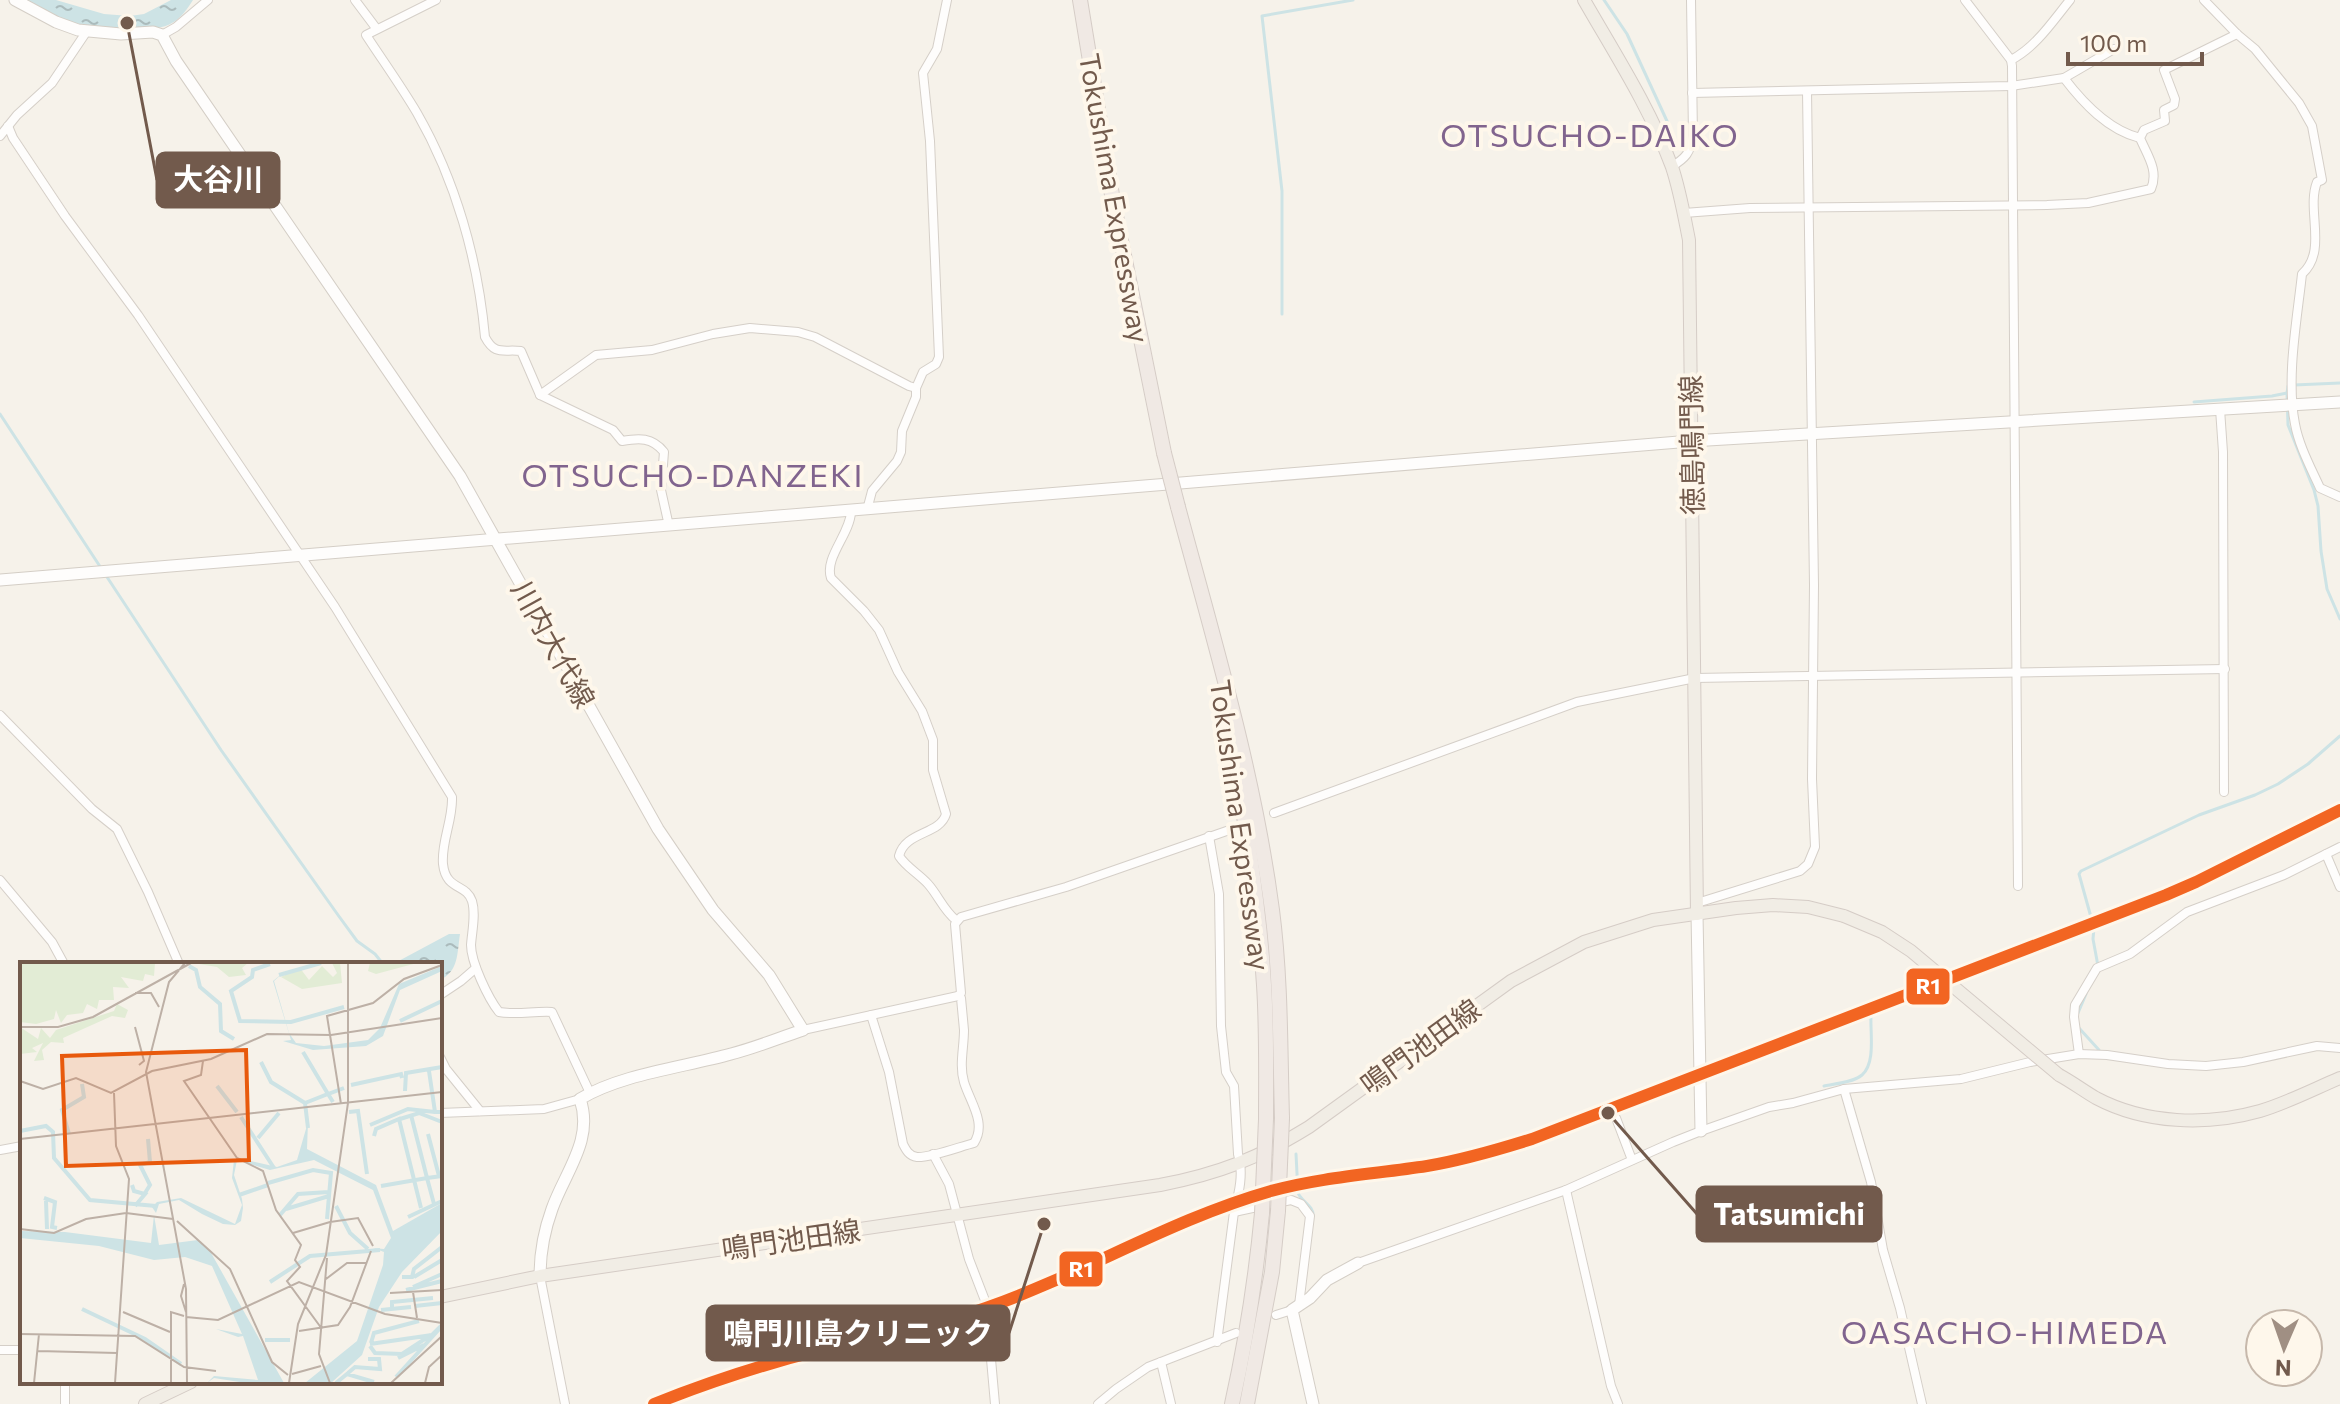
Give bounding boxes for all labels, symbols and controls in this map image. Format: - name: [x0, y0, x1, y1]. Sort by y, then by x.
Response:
- scale bar: [2068, 16, 2202, 66]
- text: 100 m: [2080, 28, 2147, 57]
- street label: Tokushima Expressway: [1073, 51, 1157, 345]
- district label: OTSUCHO-DAIKO: [1440, 114, 1740, 154]
- callout: 大谷川: [157, 153, 279, 207]
- text: 大谷川: [173, 159, 263, 196]
- street label: 徳島鳴門線: [1673, 375, 1709, 515]
- district label: OTSUCHO-DANZEKI: [521, 454, 865, 494]
- street label: 川内大代線: [505, 575, 603, 713]
- street label: Tokushima Expressway: [1204, 677, 1278, 973]
- inset map: [20, 962, 442, 1384]
- line badge: R1: [1905, 967, 1951, 1006]
- text: R1: [1915, 972, 1941, 999]
- street label: 鳴門池田線: [1353, 991, 1487, 1101]
- callout: Tatsumichi: [1697, 1187, 1881, 1241]
- text: Tatsumichi: [1713, 1194, 1865, 1231]
- street label: 鳴門池田線: [719, 1212, 863, 1266]
- line badge: R1: [1058, 1250, 1104, 1288]
- text: R1: [1068, 1255, 1094, 1282]
- callout: 鳴門川島クリニック: [707, 1306, 1009, 1360]
- north arrow: [2244, 1308, 2324, 1388]
- district label: OASACHO-HIMEDA: [1841, 1311, 2169, 1351]
- text: 鳴門川島クリニック: [723, 1313, 993, 1350]
- text: N: [2275, 1355, 2292, 1382]

